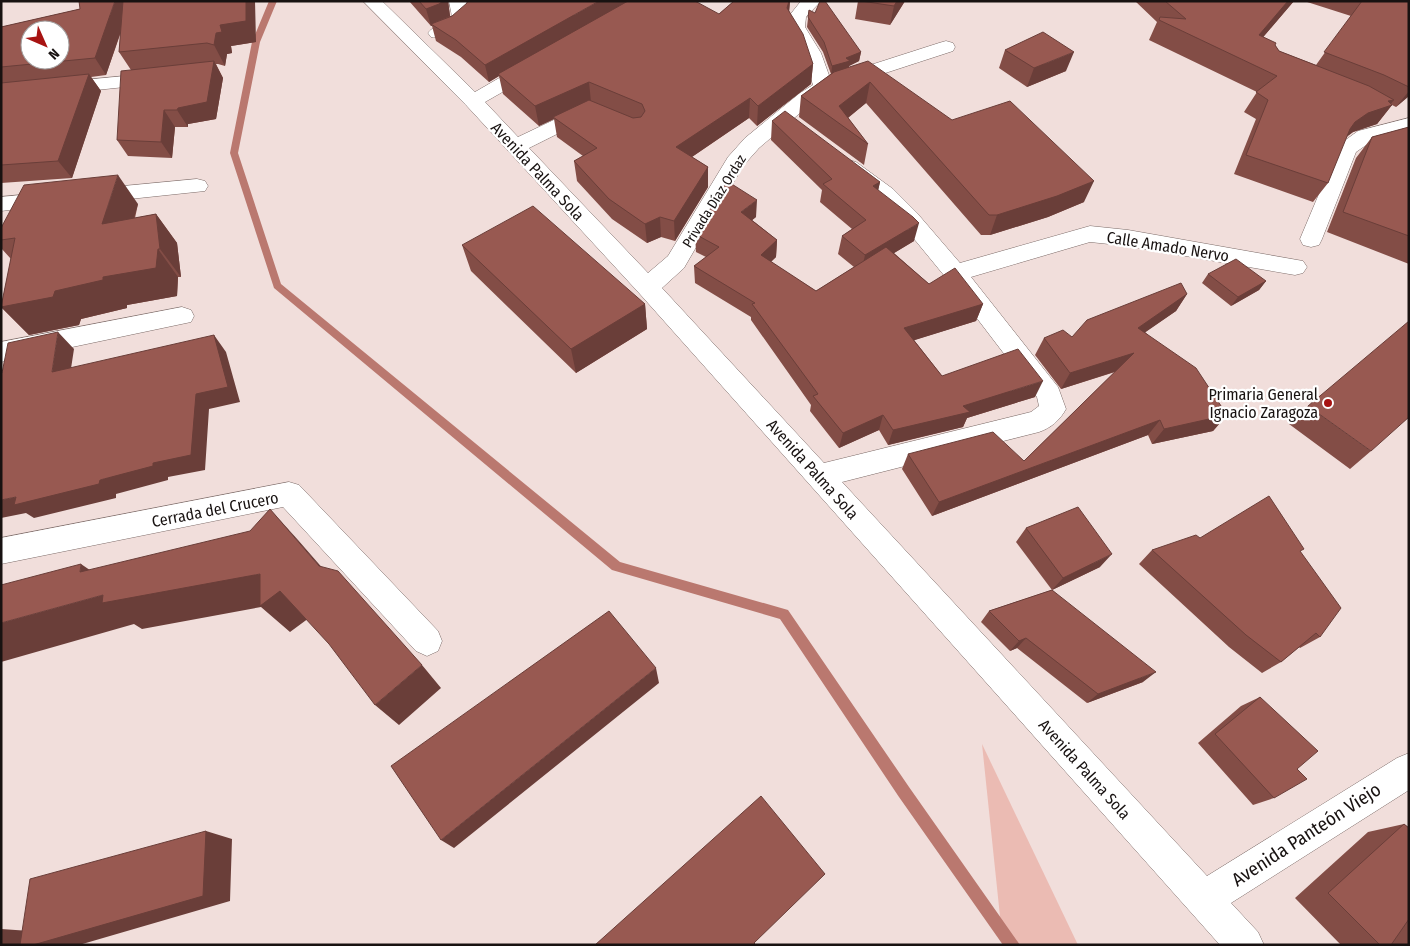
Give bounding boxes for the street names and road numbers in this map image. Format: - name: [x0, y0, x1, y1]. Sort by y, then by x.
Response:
- street label: Avenida Palma Sola: [487, 118, 588, 225]
- street label: Privada Díaz Ordaz: [679, 151, 750, 251]
- street label: Calle Amado Nervo: [1105, 227, 1230, 266]
- street label: Avenida Palma Sola: [763, 416, 863, 523]
- street label: Cerrada del Crucero: [150, 488, 280, 531]
- street label: Avenida Palma Sola: [1035, 716, 1135, 823]
- street label: Avenida Panteón Viejo: [1227, 778, 1385, 891]

